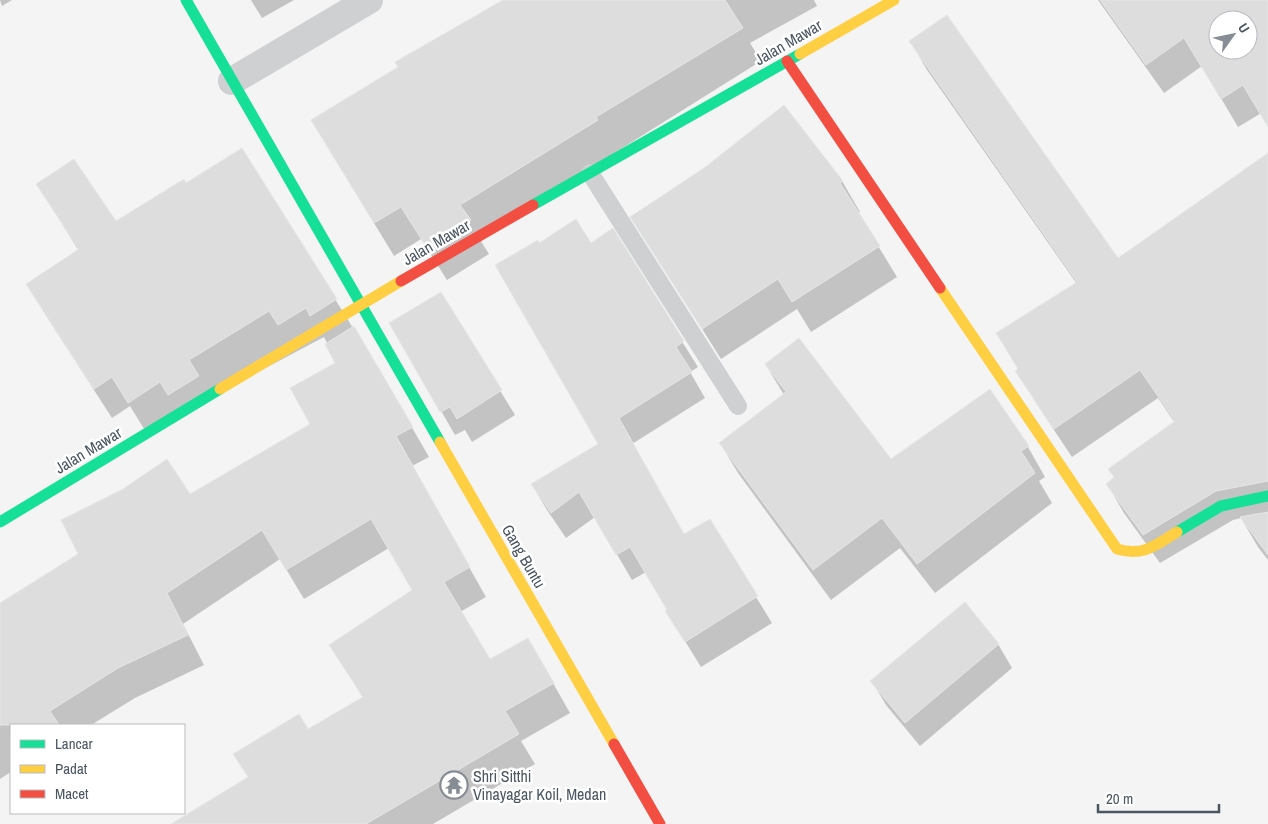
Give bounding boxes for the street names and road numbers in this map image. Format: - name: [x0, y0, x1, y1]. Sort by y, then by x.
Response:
- street label: Jalan Mawar: [750, 14, 826, 70]
- street label: Jalan Mawar: [398, 214, 474, 270]
- street label: Jalan Mawar: [50, 421, 126, 479]
- street label: Gang Buntu: [497, 520, 551, 592]

